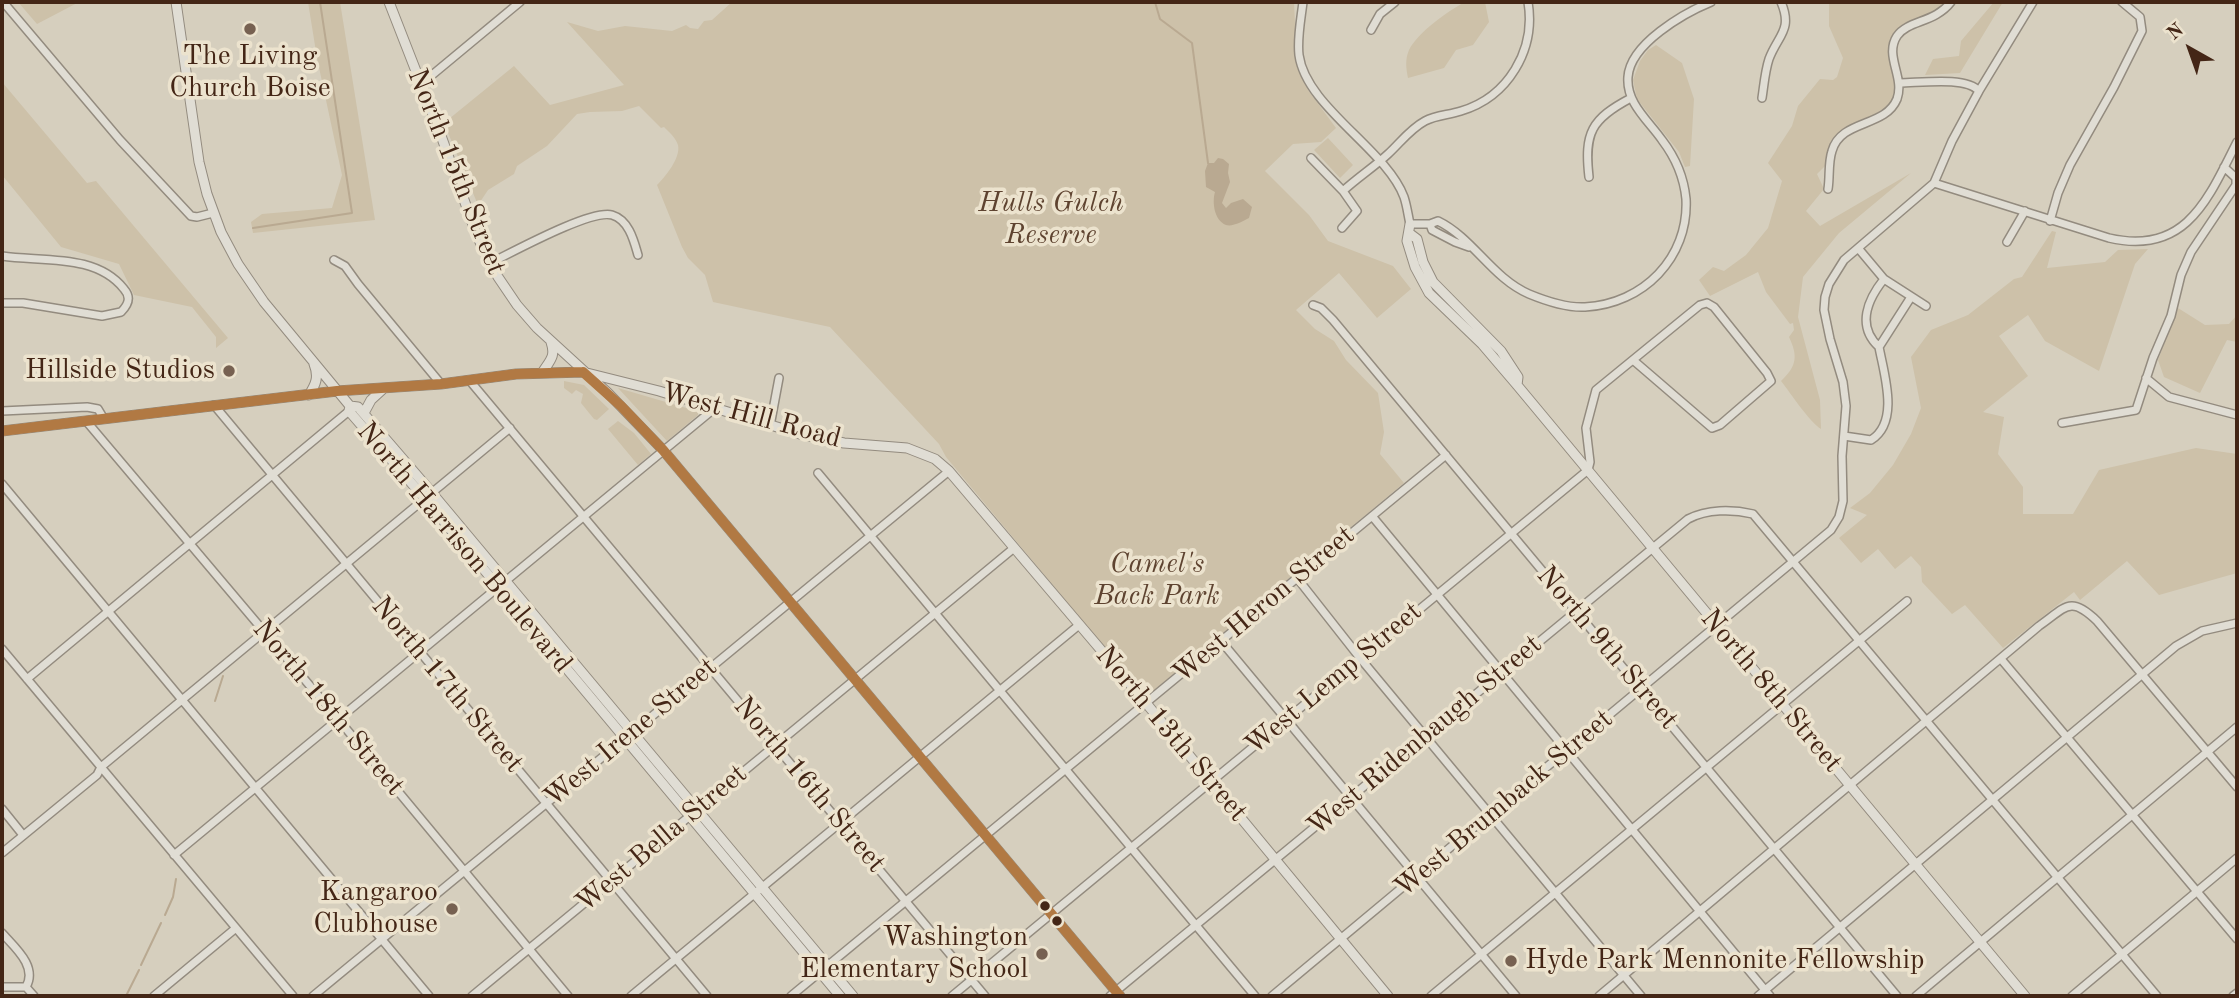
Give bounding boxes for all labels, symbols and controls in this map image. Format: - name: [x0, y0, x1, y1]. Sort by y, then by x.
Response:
- north arrow: [2155, 14, 2225, 84]
- marker: The Living Church Boise: [242, 21, 258, 37]
- text: N: [2165, 21, 2188, 44]
- place label: The Living Church Boise: [169, 40, 331, 106]
- street label: North 15th Street: [399, 64, 513, 280]
- park label: Hulls Gulch Reserve: [978, 187, 1124, 253]
- place label: Hillside Studios: [25, 354, 215, 388]
- marker: Hillside Studios: [221, 363, 237, 379]
- street label: West Hill Road: [657, 376, 845, 456]
- street label: North Harrison Boulevard: [349, 416, 579, 680]
- street label: West Heron Street: [1166, 519, 1362, 691]
- park label: Camel's Back Park: [1094, 548, 1220, 614]
- street label: North 9th Street: [1529, 559, 1685, 737]
- street label: North 17th Street: [364, 590, 530, 780]
- street label: West Lemp Street: [1239, 595, 1429, 763]
- street label: North 8th Street: [1693, 602, 1849, 780]
- street label: North 18th Street: [245, 613, 411, 803]
- street label: West Ridenbaugh Street: [1301, 628, 1549, 844]
- street label: North 13th Street: [1088, 639, 1254, 829]
- street label: West Irene Street: [538, 651, 724, 815]
- street label: North 16th Street: [726, 690, 892, 880]
- street label: West Brumback Street: [1388, 703, 1620, 905]
- street label: West Bella Street: [570, 758, 754, 920]
- place label: Kangaroo Clubhouse: [313, 876, 438, 942]
- unlabelled marker: [1038, 899, 1052, 913]
- marker: Kangaroo Clubhouse: [444, 901, 460, 917]
- unlabelled marker: [1050, 914, 1064, 928]
- place label: Washington Elementary School: [800, 921, 1028, 987]
- place label: Hyde Park Mennonite Fellowship: [1525, 944, 1925, 978]
- marker: Washington Elementary School: [1034, 946, 1050, 962]
- marker: Hyde Park Mennonite Fellowship: [1503, 953, 1519, 969]

